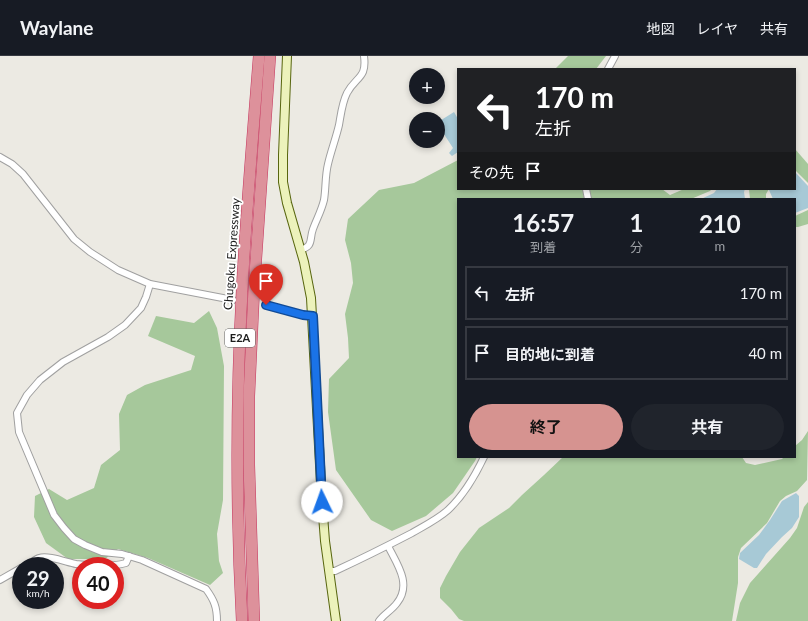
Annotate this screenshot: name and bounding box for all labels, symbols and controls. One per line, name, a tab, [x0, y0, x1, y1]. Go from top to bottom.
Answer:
text: Waylane	[20, 16, 93, 39]
text: 地図	[646, 20, 674, 37]
text: レイヤ	[696, 20, 738, 37]
text: 共有	[760, 20, 788, 37]
map controls	[409, 68, 445, 148]
button: +	[409, 68, 445, 104]
text: 170 m	[535, 80, 614, 114]
icon: left	[469, 84, 521, 136]
button: −	[409, 112, 445, 148]
text: 左折	[535, 117, 571, 139]
icon: arrive	[522, 160, 544, 182]
text: その先	[469, 163, 514, 181]
street label: Chugoku Expressway	[220, 197, 243, 310]
text: 16:57	[512, 208, 574, 237]
text: 1	[630, 208, 644, 237]
text: 210	[699, 209, 741, 238]
text: m	[714, 238, 725, 254]
text: 到着	[530, 239, 556, 255]
text: 分	[630, 239, 643, 255]
pin	[249, 264, 283, 305]
icon: arrive	[255, 270, 277, 292]
icon: left	[471, 282, 493, 304]
text: 170 m	[740, 284, 782, 302]
text: 左折	[505, 285, 535, 303]
road number: E2A	[225, 329, 255, 347]
icon: arrive	[471, 342, 493, 364]
text: 40 m	[748, 344, 782, 362]
text: 目的地に到着	[505, 345, 595, 363]
button: 終了	[469, 404, 623, 450]
button: 共有	[631, 404, 784, 450]
position arrow	[301, 481, 343, 523]
speed limit sign: 40	[72, 557, 124, 609]
text: 29	[26, 566, 50, 590]
text: km/h	[26, 587, 50, 599]

